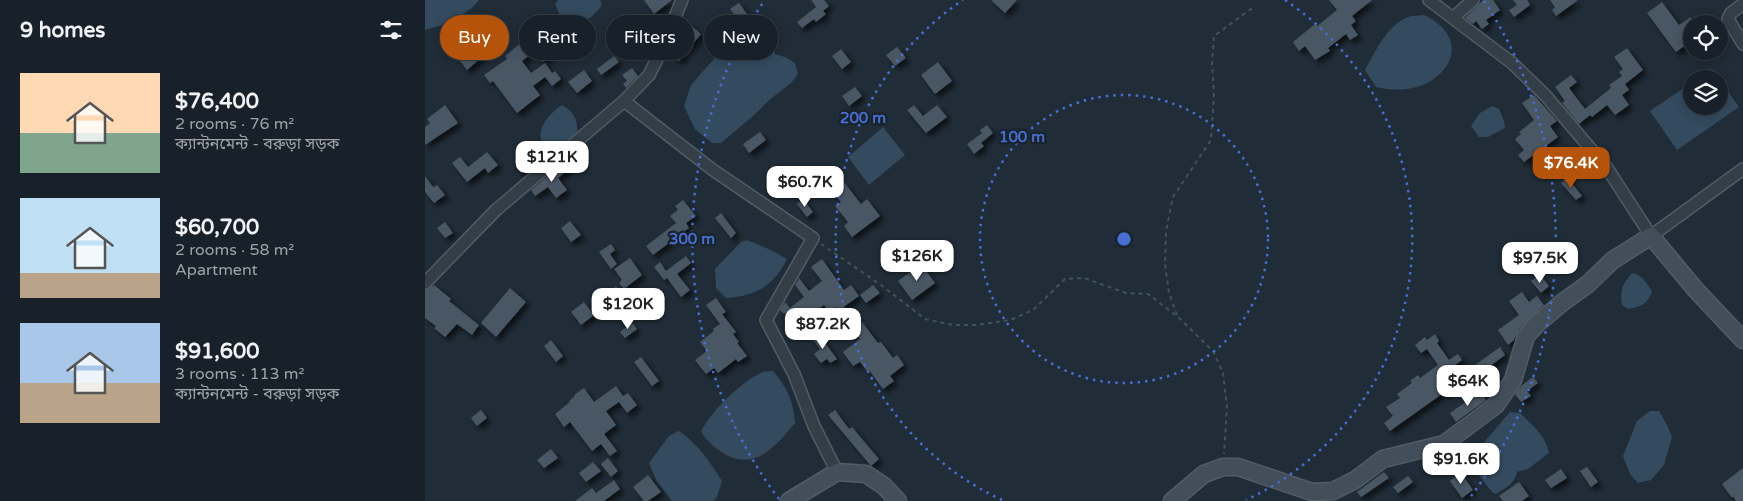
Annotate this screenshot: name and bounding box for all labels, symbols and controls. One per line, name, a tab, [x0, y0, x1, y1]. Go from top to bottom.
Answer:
chip: Buy	[440, 15, 509, 60]
chip: Rent	[519, 15, 596, 60]
chip: Filters	[606, 15, 694, 60]
chip: New	[704, 15, 778, 60]
map controls	[1683, 15, 1728, 115]
button: locate	[1683, 15, 1728, 60]
icon: filters	[377, 16, 405, 44]
text: 9 homes	[20, 18, 105, 43]
button: layers	[1683, 70, 1728, 115]
text: $76,400	[175, 89, 259, 114]
icon: home	[60, 93, 120, 153]
text: 200 m	[840, 109, 886, 127]
text: 2 rooms · 76 m²	[175, 114, 294, 134]
text: 100 m	[999, 128, 1045, 146]
text: ক্যান্টনমেন্ট - বরুড়া সড়ক	[175, 134, 339, 154]
pin: $121K	[517, 140, 587, 183]
pin: $76.4K	[1530, 146, 1612, 189]
text: $121K	[527, 147, 577, 167]
text: $76.4K	[1544, 153, 1598, 173]
pin: $60.7K	[764, 166, 846, 208]
text: $60.7K	[778, 172, 832, 192]
text: $60,700	[175, 215, 259, 240]
icon: home	[60, 218, 120, 278]
text: 300 m	[669, 230, 715, 248]
centre of rings	[1115, 230, 1133, 248]
text: 2 rooms · 58 m²	[175, 240, 294, 260]
pin: $126K	[882, 240, 952, 282]
pin: $97.5K	[1499, 242, 1581, 284]
text: $126K	[892, 246, 942, 266]
text: $97.5K	[1513, 248, 1567, 268]
text: Apartment	[175, 260, 258, 280]
pin: $120K	[593, 288, 663, 330]
text: $120K	[603, 294, 653, 314]
pin: $87.2K	[782, 308, 864, 350]
text: $87.2K	[796, 314, 850, 334]
text: $91,600	[175, 339, 259, 364]
icon: home	[60, 343, 120, 403]
text: 3 rooms · 113 m²	[175, 364, 304, 384]
pin: $64K	[1438, 364, 1498, 407]
text: $64K	[1448, 371, 1488, 391]
text: ক্যান্টনমেন্ট - বরুড়া সড়ক	[175, 384, 339, 404]
pin: $91.6K	[1420, 442, 1502, 485]
text: $91.6K	[1434, 449, 1488, 469]

